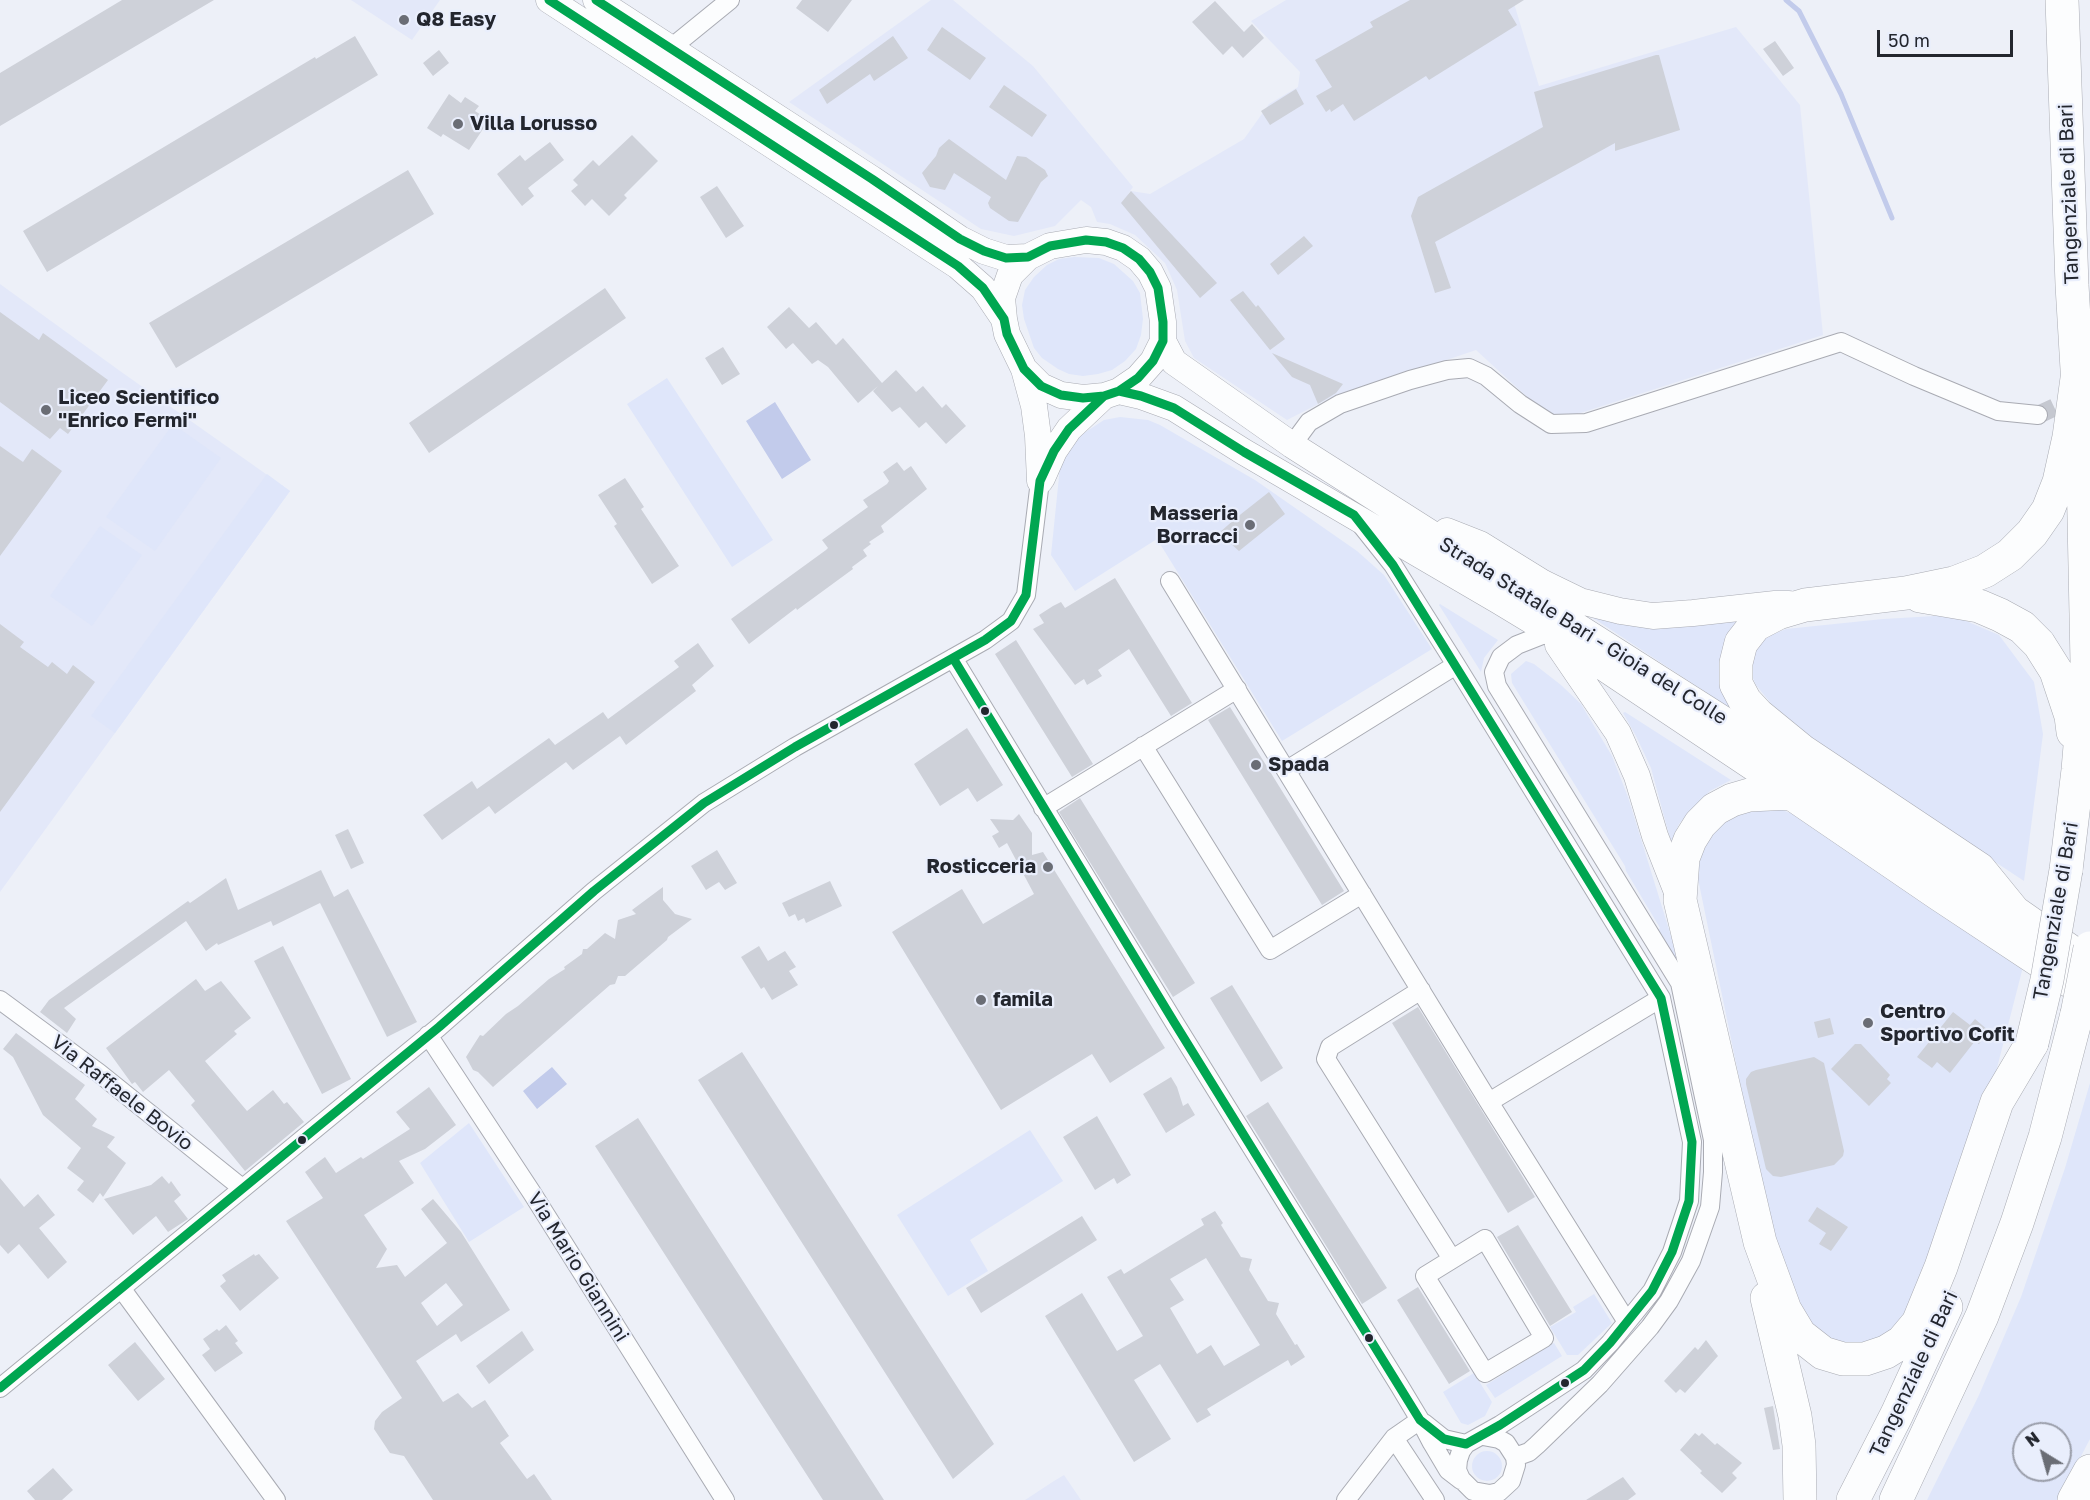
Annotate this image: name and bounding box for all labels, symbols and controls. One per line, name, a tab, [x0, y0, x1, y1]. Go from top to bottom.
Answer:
place label: Q8 Easy	[416, 8, 496, 32]
marker: Q8 Easy	[397, 13, 411, 27]
scale bar	[1880, 18, 2016, 56]
text: 50 m	[1888, 29, 1930, 51]
street label: Tangenziale di Bari	[2054, 103, 2084, 285]
place label: Villa Lorusso	[470, 112, 597, 136]
marker: Villa Lorusso	[451, 117, 465, 131]
place label: Liceo Scientifico "Enrico Fermi"	[58, 386, 219, 433]
marker: Liceo Scientifico "Enrico Fermi"	[39, 403, 53, 417]
place label: Masseria Borracci	[1150, 502, 1238, 549]
marker: Masseria Borracci	[1243, 518, 1257, 532]
street label: Strada Statale Bari - Gioia del Colle	[1435, 532, 1731, 730]
unlabelled marker	[979, 705, 991, 717]
unlabelled marker	[828, 719, 840, 731]
place label: Spada	[1268, 753, 1329, 777]
marker: Spada	[1249, 758, 1263, 772]
street label: Tangenziale di Bari	[2029, 820, 2083, 1002]
place label: Rosticceria	[926, 855, 1036, 879]
marker: Rosticceria	[1041, 860, 1055, 874]
place label: famila	[993, 988, 1053, 1012]
marker: famila	[974, 993, 988, 1007]
place label: Centro Sportivo Cofit	[1880, 1000, 2015, 1047]
marker: Centro Sportivo Cofit	[1861, 1016, 1875, 1030]
street label: Via Raffaele Bovio	[46, 1030, 198, 1156]
unlabelled marker	[296, 1134, 308, 1146]
street label: Via Mario Giannini	[522, 1188, 634, 1346]
street label: Tangenziale di Bari	[1865, 1287, 1963, 1461]
unlabelled marker	[1363, 1332, 1375, 1344]
unlabelled marker	[1559, 1377, 1571, 1389]
north arrow	[2012, 1422, 2072, 1482]
text: N	[2021, 1428, 2043, 1451]

